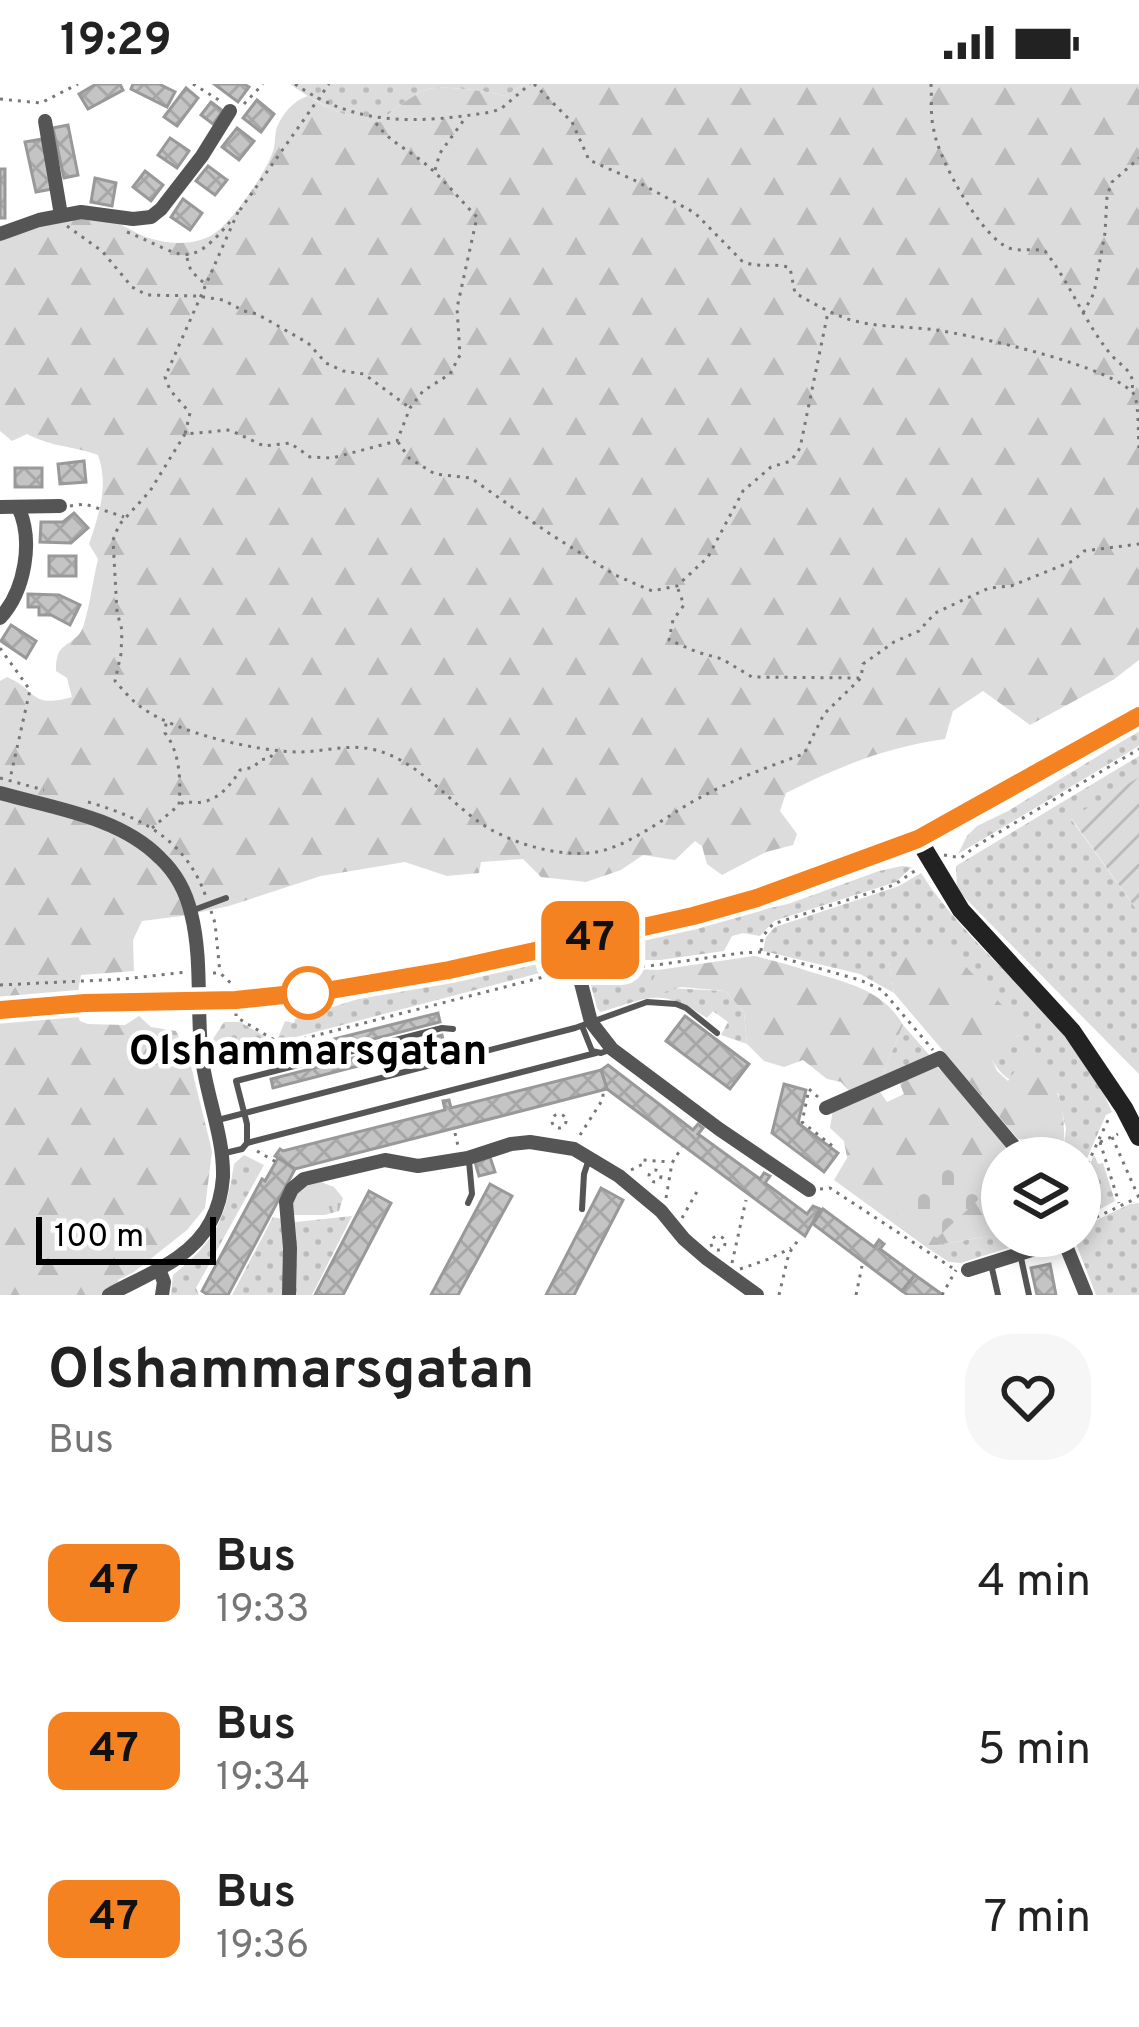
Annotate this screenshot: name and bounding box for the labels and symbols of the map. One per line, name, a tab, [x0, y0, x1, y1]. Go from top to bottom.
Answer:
line badge: 47	[536, 901, 644, 979]
marker: Olshammarsgatan	[283, 968, 333, 1018]
place label: Olshammarsgatan	[129, 1027, 487, 1080]
scale bar	[36, 1211, 216, 1264]

